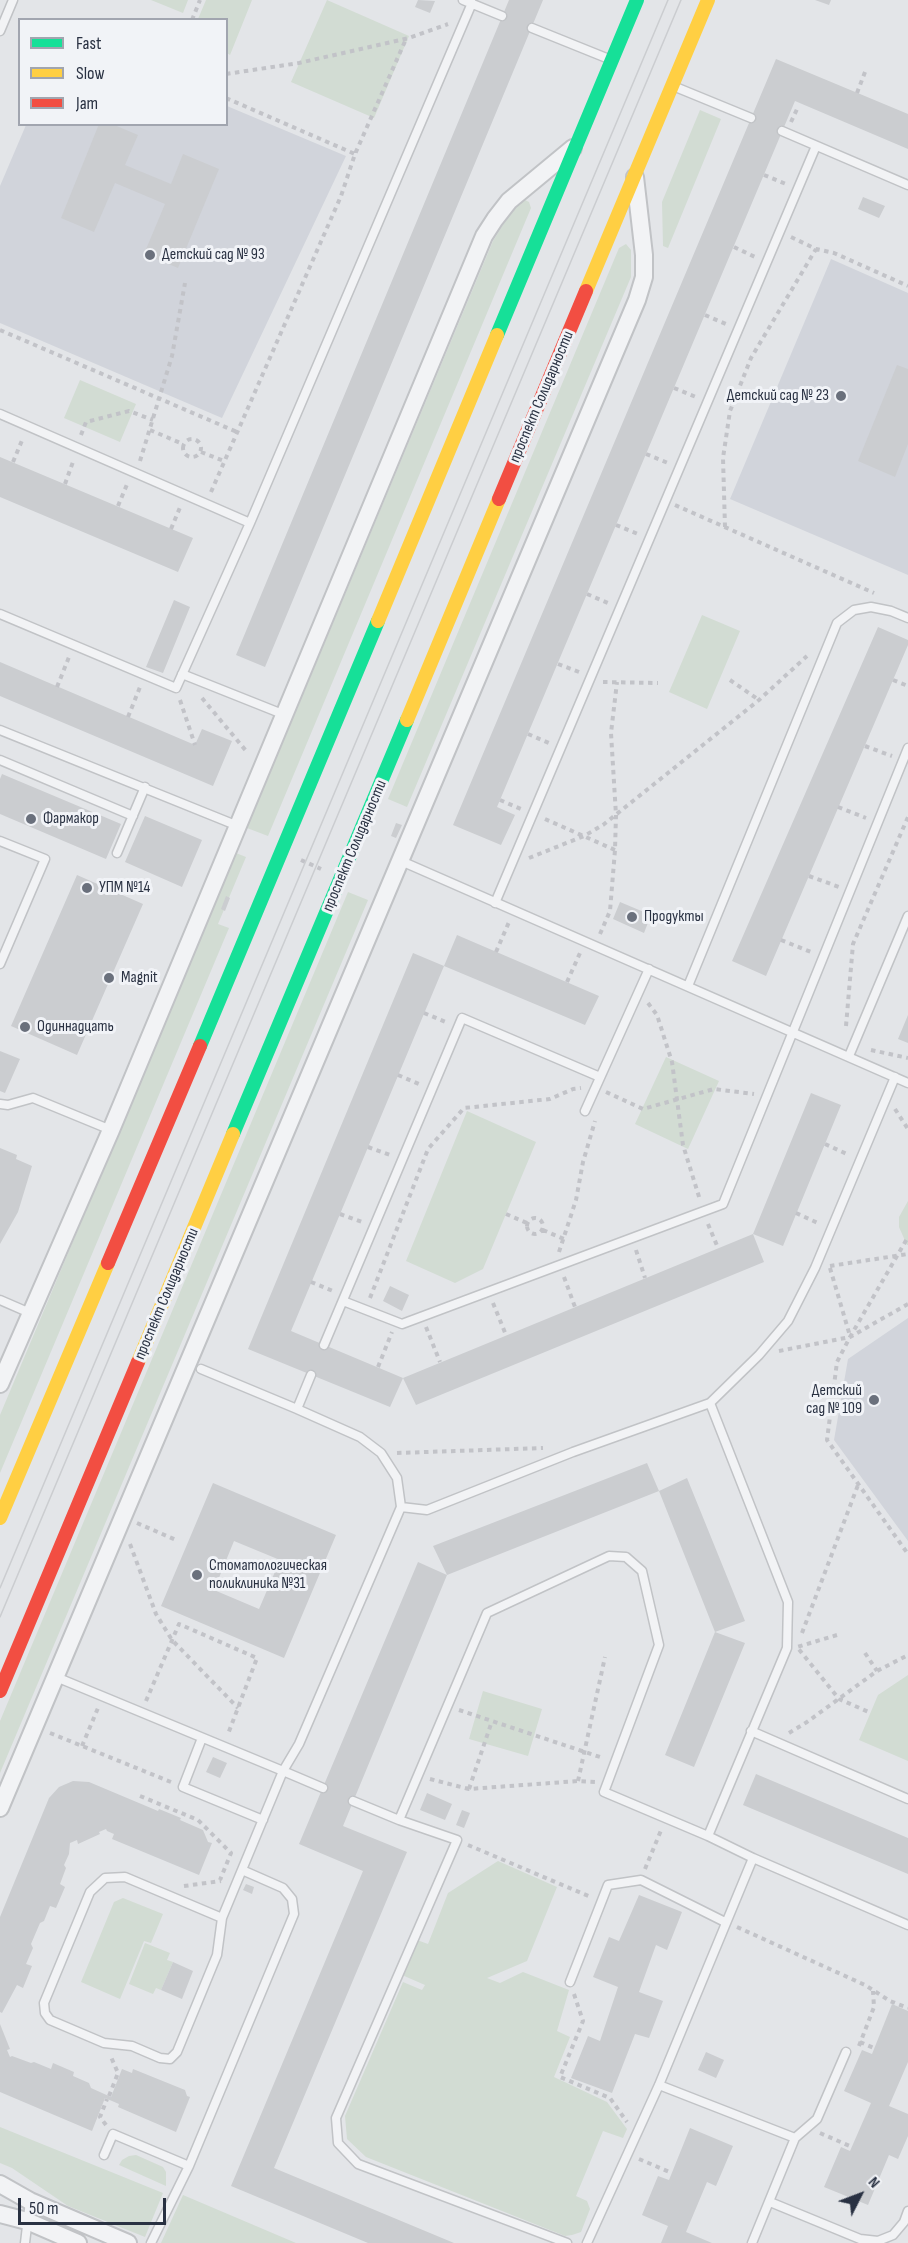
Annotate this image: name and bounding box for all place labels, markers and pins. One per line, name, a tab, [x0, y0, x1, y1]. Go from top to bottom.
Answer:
place label: Детский сад № 93	[162, 245, 265, 265]
marker: Детский сад № 93	[143, 248, 157, 262]
place label: Детский сад № 23	[727, 386, 829, 406]
marker: Детский сад № 23	[834, 389, 848, 403]
place label: Фармакор	[43, 809, 99, 829]
marker: Фармакор	[24, 812, 38, 826]
place label: УПМ №14	[99, 878, 150, 898]
marker: УПМ №14	[80, 881, 94, 895]
place label: Продукты	[644, 907, 704, 927]
marker: Продукты	[625, 910, 639, 924]
place label: Magnit	[121, 968, 158, 988]
marker: Magnit	[102, 971, 116, 985]
place label: Одиннадцать	[37, 1017, 114, 1037]
marker: Одиннадцать	[18, 1020, 32, 1034]
place label: Детский сад № 109	[806, 1381, 862, 1419]
marker: Детский сад № 109	[867, 1393, 881, 1407]
place label: Стоматологическая поликлиника №31	[209, 1556, 327, 1594]
marker: Стоматологическая поликлиника №31	[190, 1568, 204, 1582]

